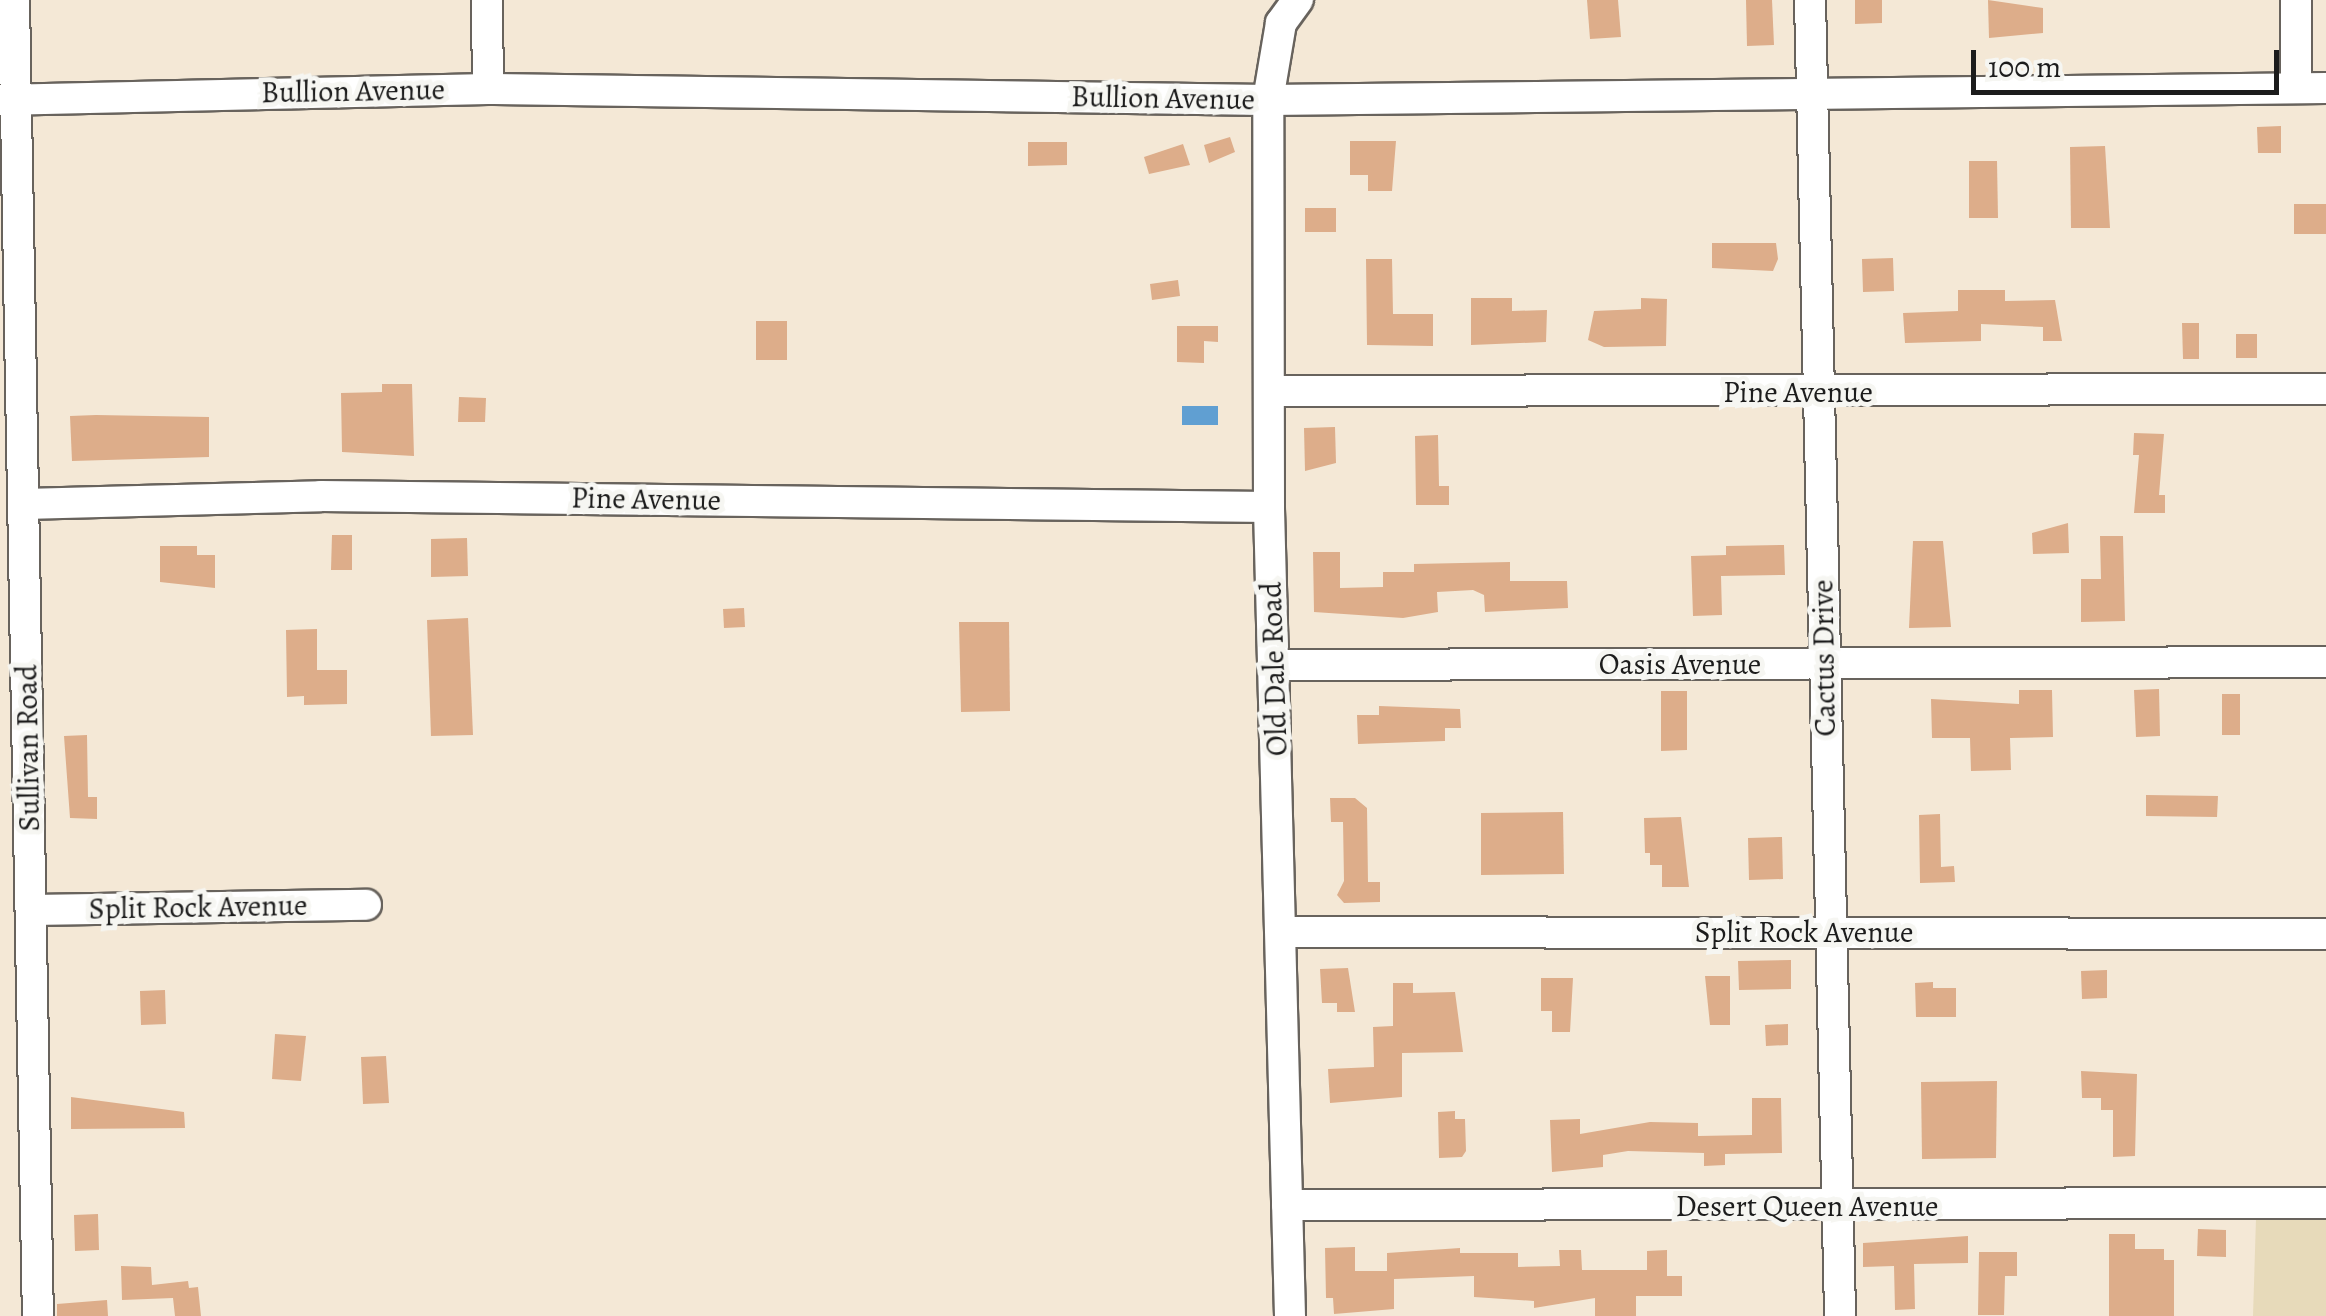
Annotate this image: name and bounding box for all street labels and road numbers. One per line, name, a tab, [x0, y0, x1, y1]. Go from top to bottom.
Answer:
street label: Bullion Avenue	[261, 71, 445, 111]
street label: Bullion Avenue	[1071, 78, 1255, 118]
street label: Pine Avenue	[1723, 374, 1873, 410]
street label: Pine Avenue	[571, 480, 721, 518]
street label: Cactus Drive	[1805, 579, 1843, 737]
street label: Old Dale Road	[1253, 581, 1295, 757]
street label: Oasis Avenue	[1599, 646, 1761, 682]
street label: Sullivan Road	[9, 664, 47, 832]
street label: Split Rock Avenue	[88, 887, 308, 927]
street label: Split Rock Avenue	[1695, 914, 1913, 950]
street label: Desert Queen Avenue	[1675, 1188, 1939, 1224]

